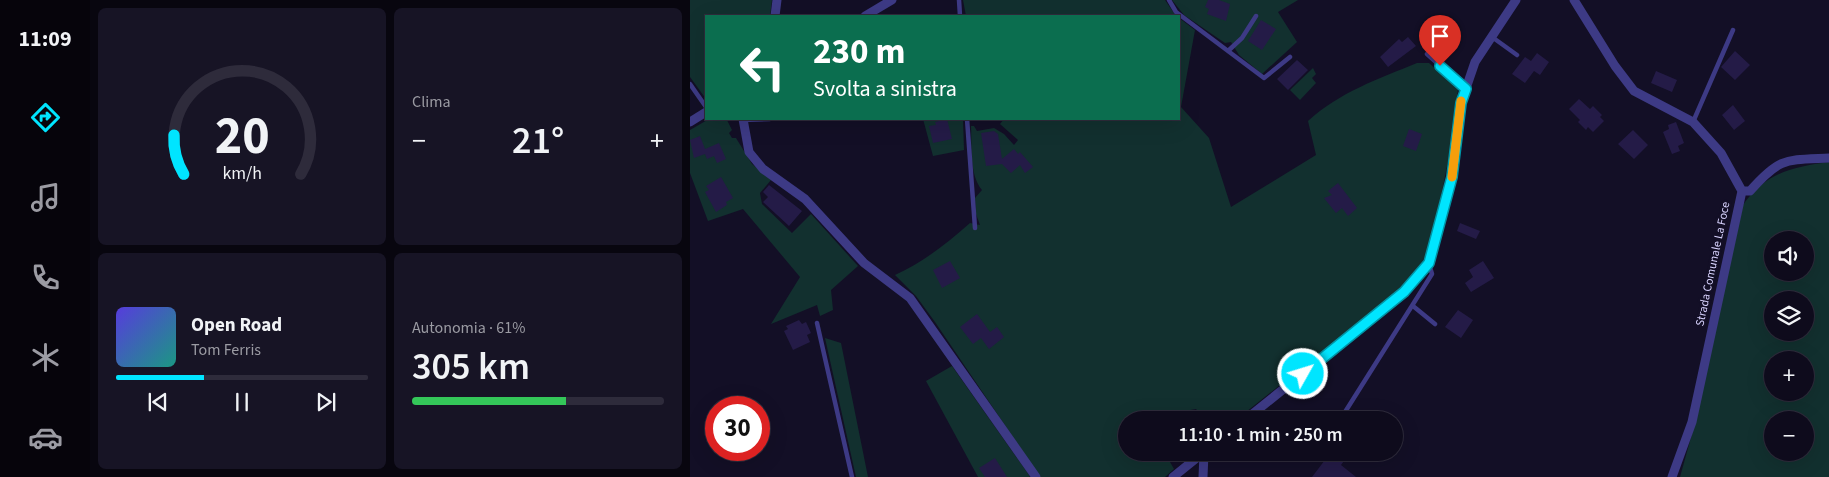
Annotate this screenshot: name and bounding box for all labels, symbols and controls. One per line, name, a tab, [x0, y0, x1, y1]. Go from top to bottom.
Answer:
pin	[1419, 15, 1461, 66]
icon: arrive	[1426, 22, 1454, 50]
text: 11:09	[18, 23, 72, 55]
text: 230 m	[813, 27, 905, 77]
icon: left	[730, 35, 795, 100]
text: Svolta a sinistra	[813, 73, 957, 105]
text: Clima	[412, 91, 450, 113]
icon: directions	[28, 100, 63, 135]
text: 20	[215, 100, 269, 174]
text: 21°	[512, 114, 564, 168]
text: −	[412, 121, 426, 161]
text: +	[650, 121, 664, 161]
text: km/h	[222, 161, 262, 186]
icon: music	[28, 180, 63, 215]
street label: Strada Comunale La Foce	[1692, 200, 1735, 328]
map controls	[1764, 231, 1814, 461]
button: sound	[1764, 231, 1814, 281]
icon: phone	[28, 260, 63, 295]
button: layers	[1764, 291, 1814, 341]
text: Open Road	[191, 312, 282, 339]
text: Autonomia · 61%	[412, 317, 525, 339]
text: Tom Ferris	[191, 339, 261, 361]
icon: climate	[28, 340, 63, 375]
text: 305 km	[412, 340, 530, 394]
position arrow	[1276, 347, 1328, 399]
button: +	[1764, 351, 1814, 401]
icon: previous	[144, 388, 172, 416]
icon: pause	[228, 388, 256, 416]
icon: next	[312, 388, 340, 416]
speed limit sign: 30	[705, 396, 770, 461]
button: −	[1764, 411, 1814, 461]
icon: car	[28, 420, 63, 455]
text: 11:10 · 1 min · 250 m	[1178, 422, 1343, 449]

